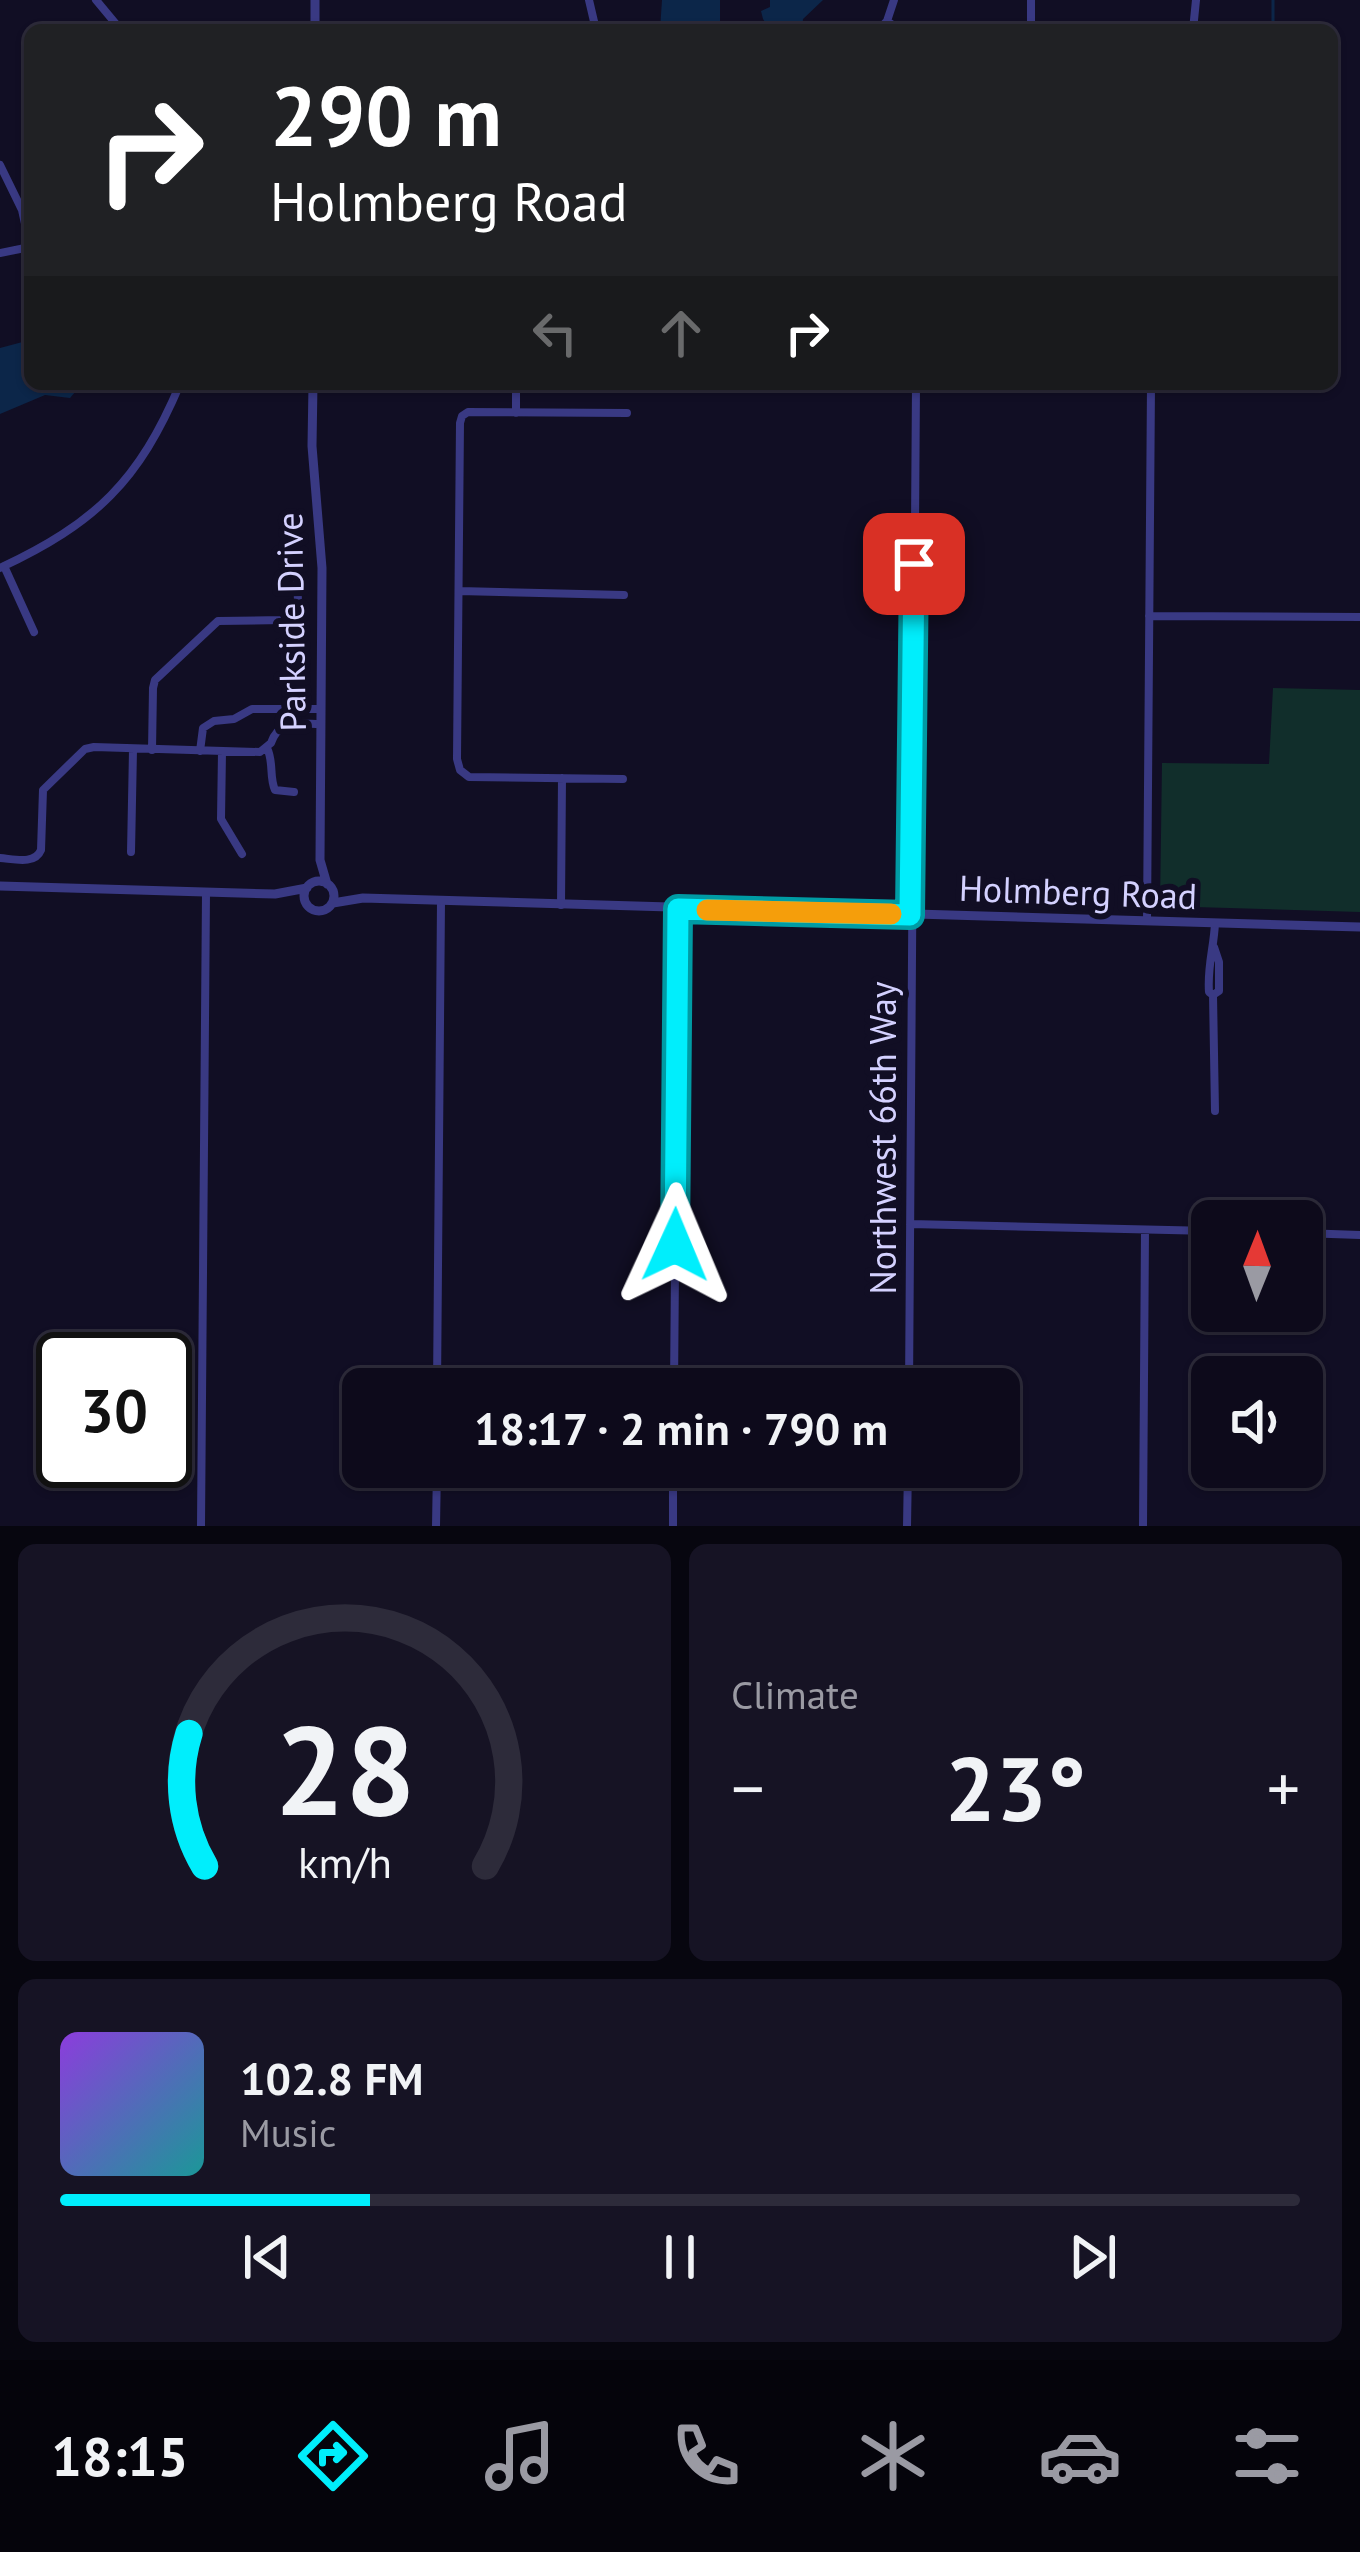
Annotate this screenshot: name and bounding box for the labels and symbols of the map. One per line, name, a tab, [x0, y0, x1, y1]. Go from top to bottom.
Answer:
street label: Parkside Drive	[265, 512, 316, 732]
pin	[863, 513, 965, 615]
street label: Holmberg Road	[958, 864, 1198, 919]
street label: Northwest 66th Way	[859, 981, 906, 1295]
position arrow	[612, 1182, 738, 1308]
north arrow	[1191, 1200, 1323, 1332]
speed limit sign: 30	[36, 1332, 192, 1488]

